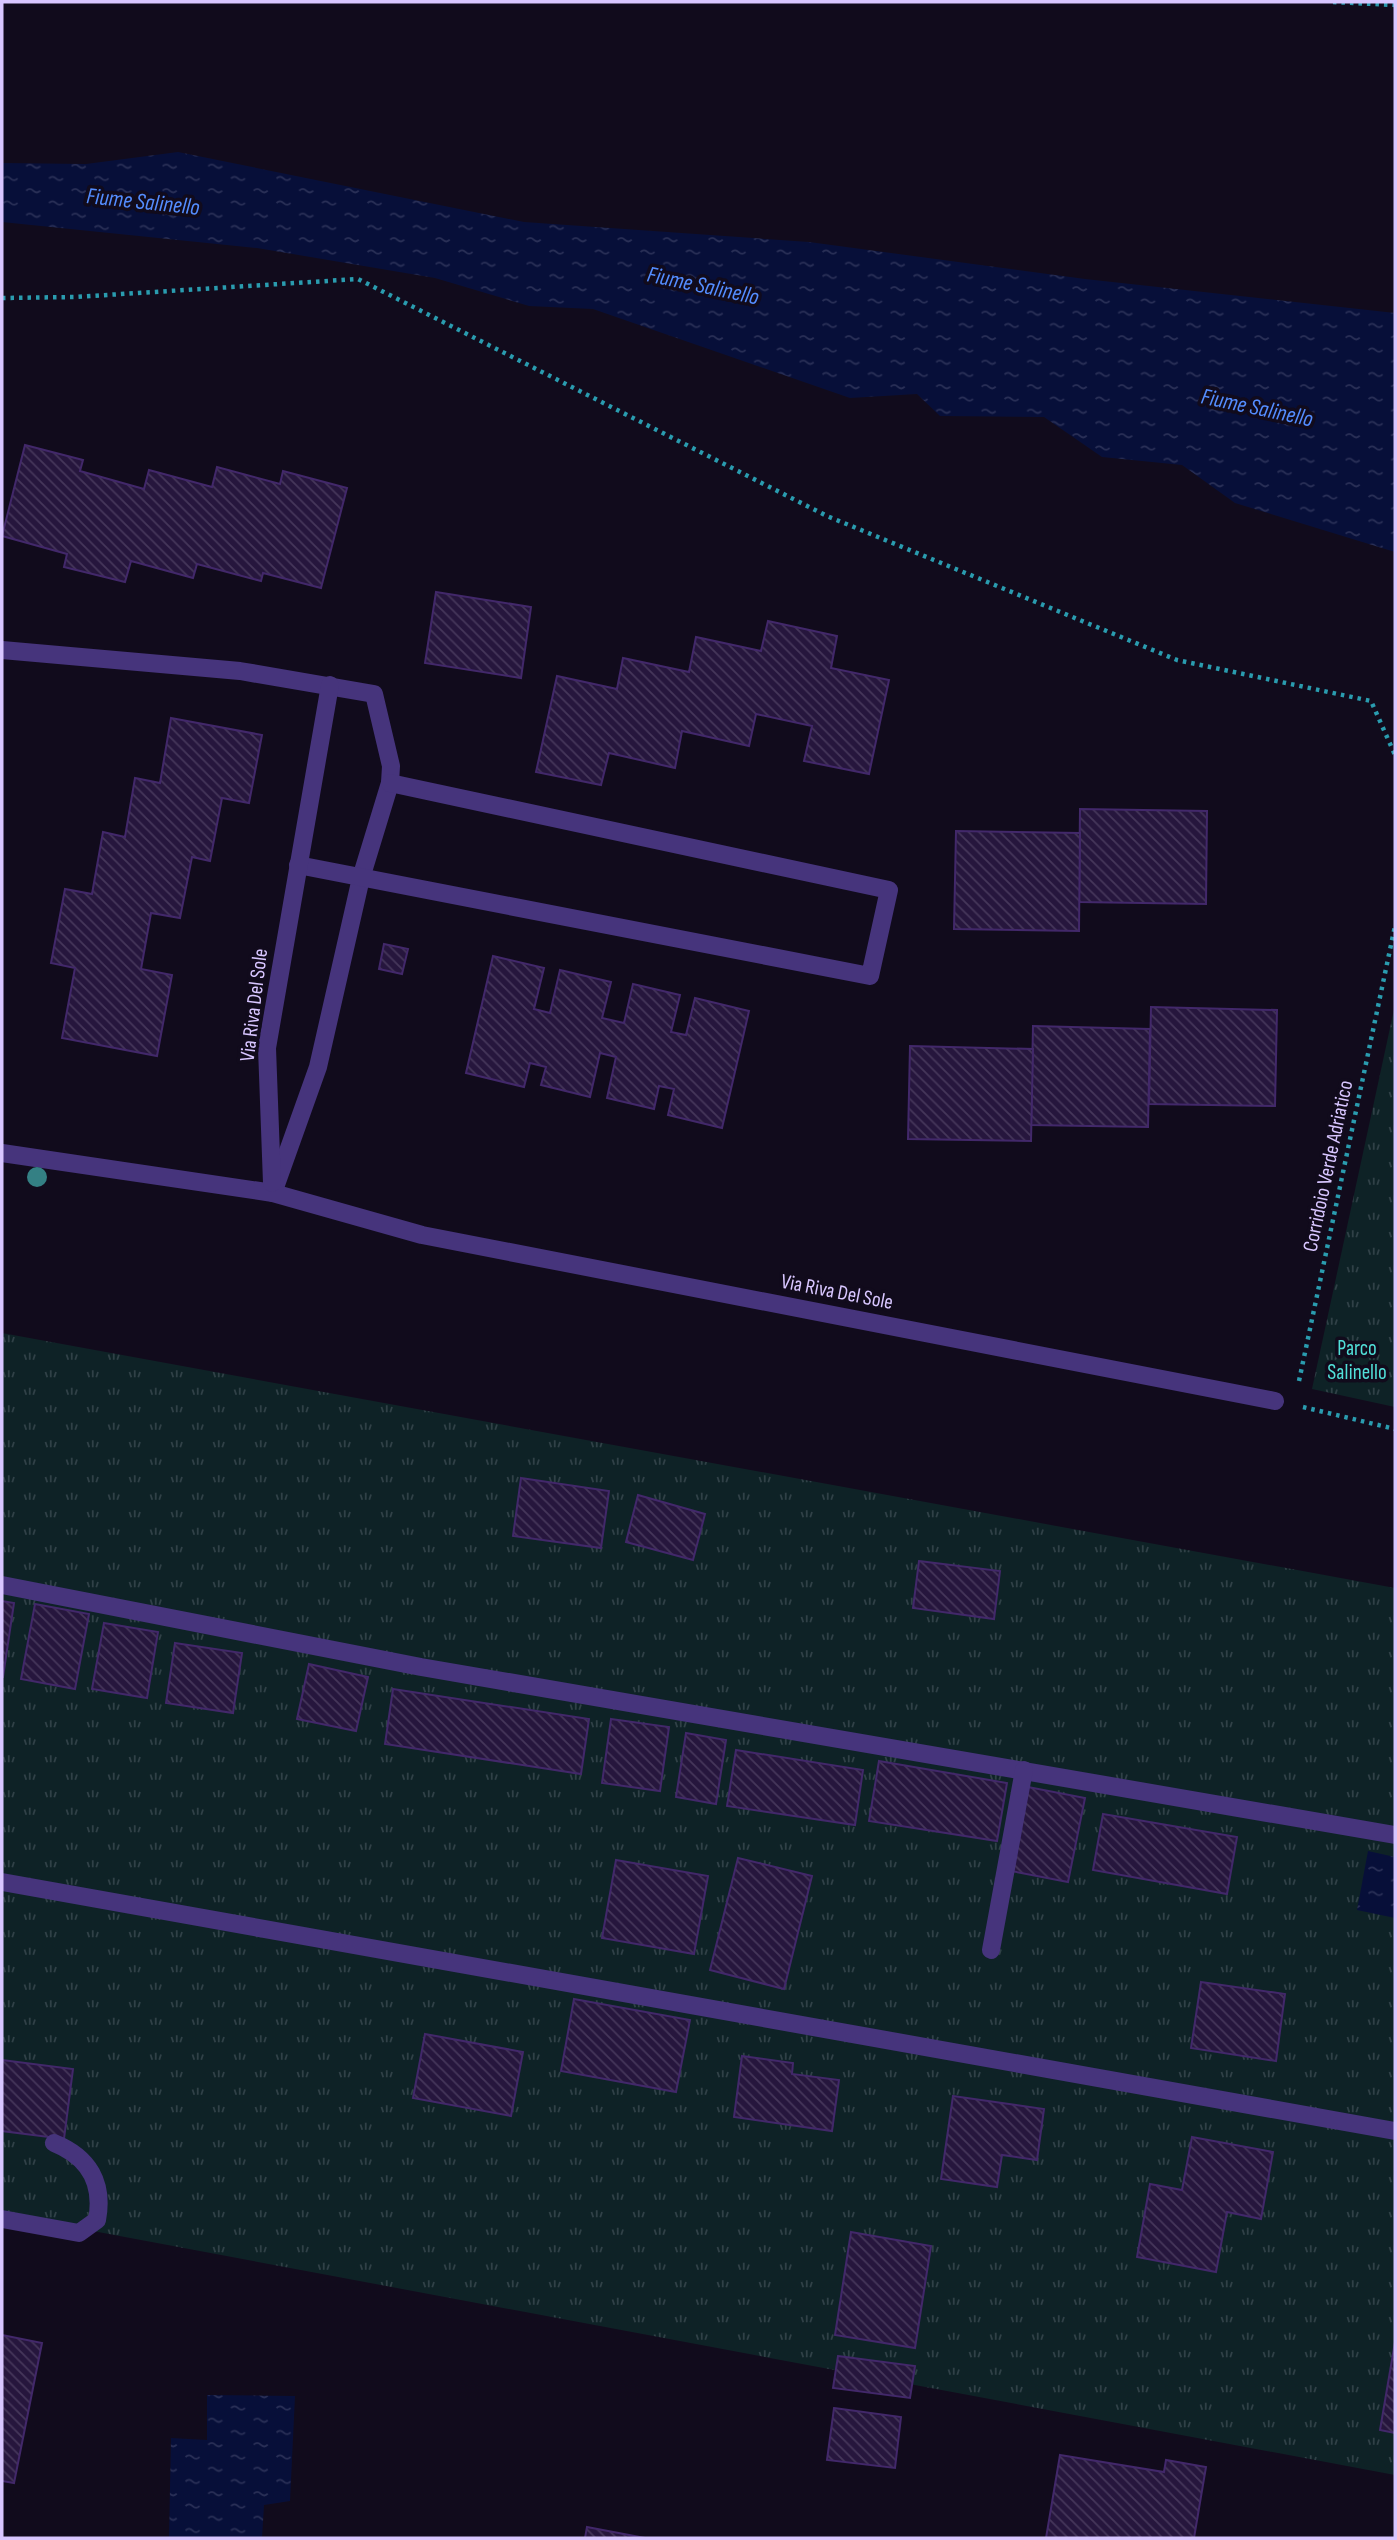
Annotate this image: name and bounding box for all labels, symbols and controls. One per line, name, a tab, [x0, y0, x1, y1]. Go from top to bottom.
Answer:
water label: Fiume Salinello	[85, 182, 202, 222]
water label: Fiume Salinello	[644, 260, 762, 312]
water label: Fiume Salinello	[1198, 382, 1316, 434]
street label: Via Riva Del Sole	[235, 947, 273, 1063]
street label: Corridoio Verde Adriatico	[1298, 1078, 1358, 1254]
street label: Via Riva Del Sole	[779, 1269, 895, 1315]
park label: Parco Salinello	[1327, 1336, 1387, 1385]

